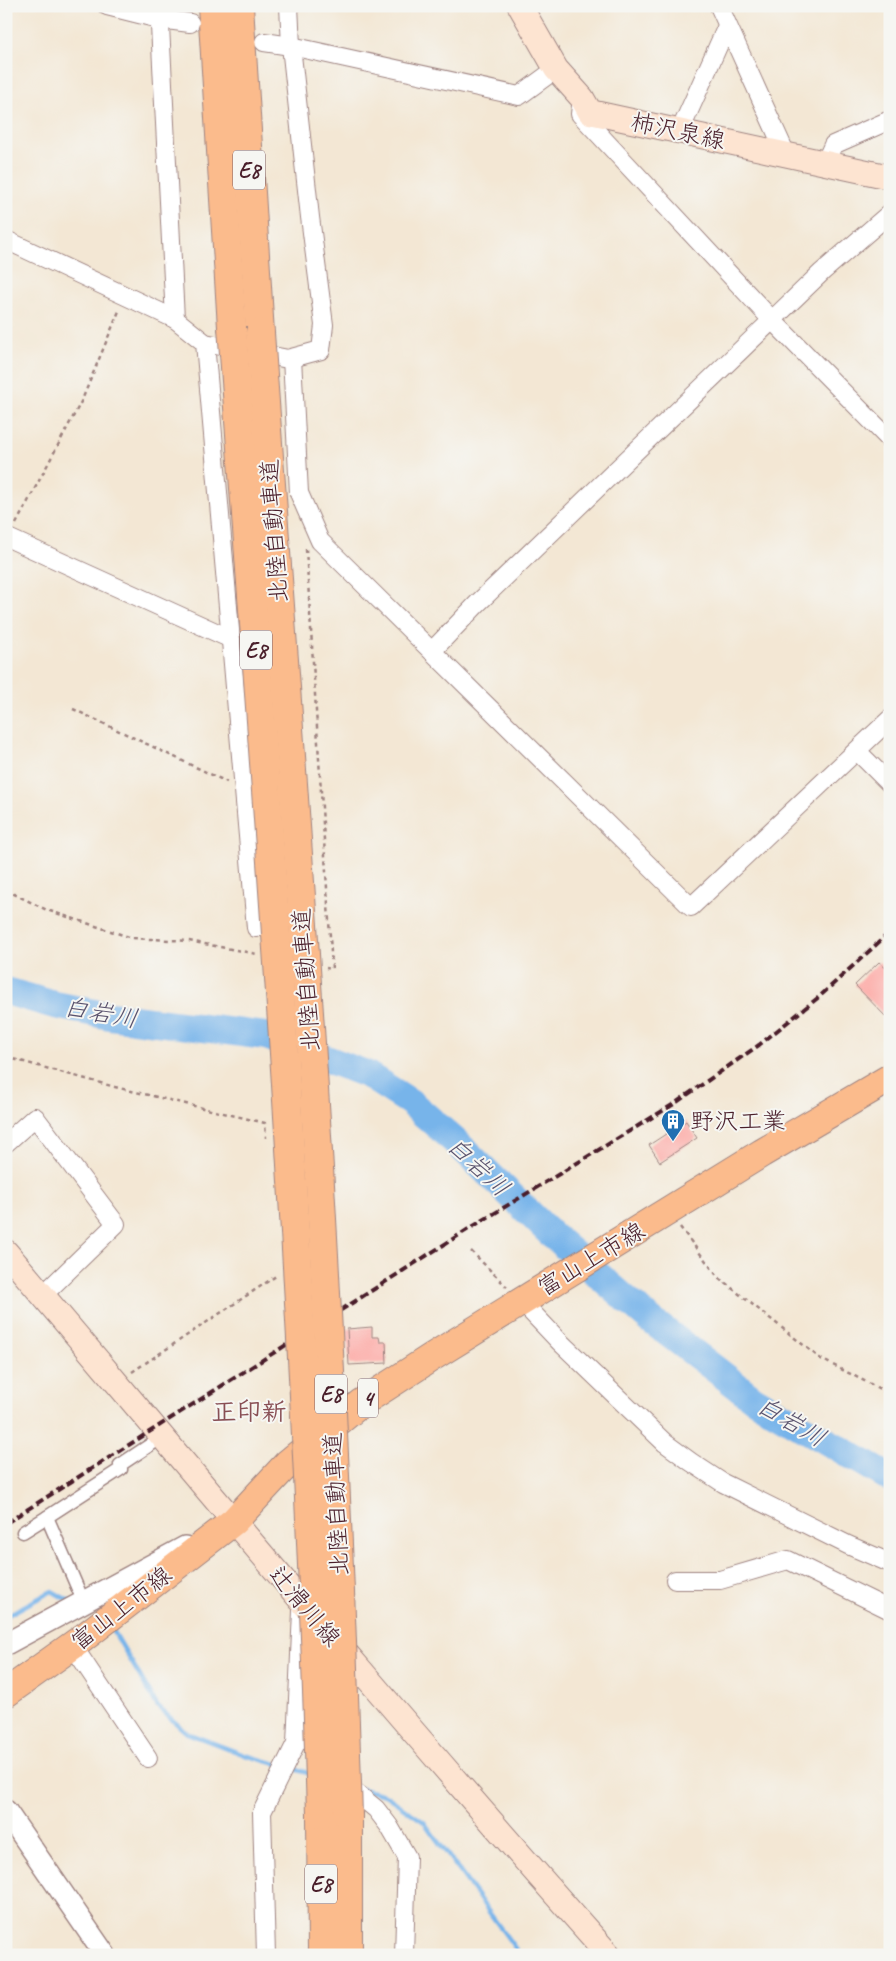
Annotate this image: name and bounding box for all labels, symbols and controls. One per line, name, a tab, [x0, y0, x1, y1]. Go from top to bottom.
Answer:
street label: 柿沢泉線	[628, 106, 728, 156]
road number: E8	[233, 150, 265, 190]
street label: 北陸自動車道	[254, 458, 294, 604]
road number: E8	[240, 630, 272, 670]
street label: 北陸自動車道	[286, 907, 326, 1053]
water label: 白岩川	[61, 991, 141, 1035]
place label: 野沢工業	[690, 1106, 786, 1136]
building icon: 野沢工業	[660, 1108, 686, 1142]
water label: 白岩川	[440, 1129, 517, 1204]
street label: 富山上市線	[532, 1215, 650, 1303]
road number: E8	[315, 1375, 347, 1414]
road number: 4	[358, 1379, 378, 1418]
water label: 白岩川	[751, 1389, 832, 1454]
district label: 正印新	[211, 1396, 287, 1428]
street label: 北陸自動車道	[317, 1431, 355, 1577]
street label: 富山上市線	[64, 1559, 178, 1657]
street label: 辻滑川線	[263, 1560, 347, 1652]
road number: E8	[305, 1865, 337, 1904]

